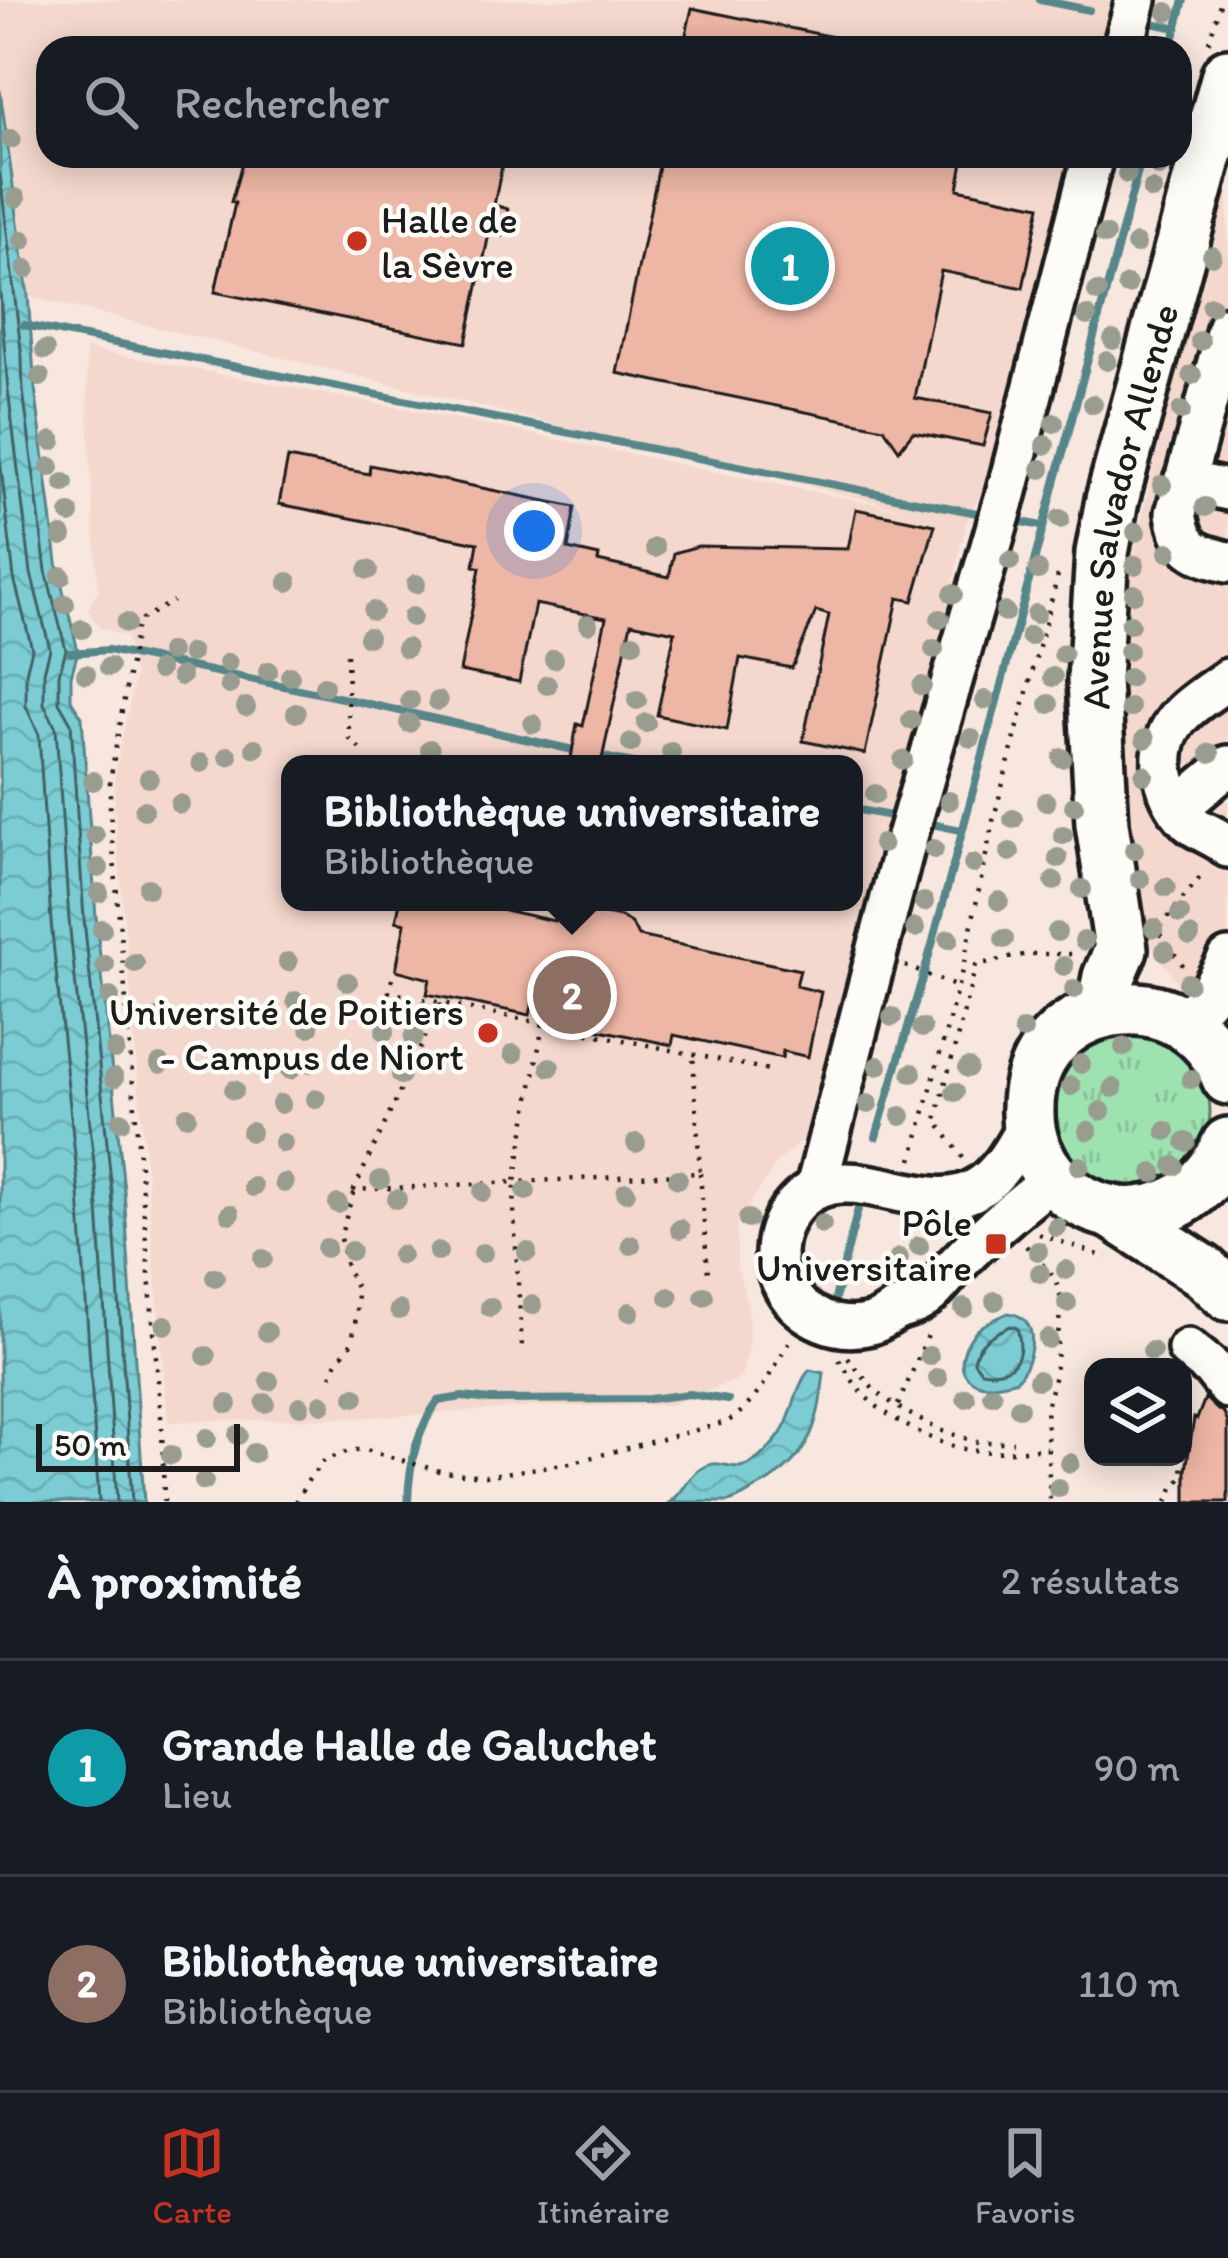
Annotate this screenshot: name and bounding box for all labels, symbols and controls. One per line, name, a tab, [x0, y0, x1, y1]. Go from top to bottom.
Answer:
search box	[36, 36, 1192, 168]
icon: search	[78, 69, 144, 135]
text: Rechercher	[174, 75, 389, 129]
place label: Halle de la Sèvre	[381, 196, 518, 288]
pin: 1	[751, 221, 829, 311]
marker: Halle de la Sèvre	[344, 228, 370, 254]
street label: Avenue Salvador Allende	[1070, 298, 1188, 712]
your location	[504, 501, 564, 561]
popup	[281, 755, 863, 911]
text: Bibliothèque universitaire	[324, 783, 820, 837]
text: Bibliothèque	[324, 837, 534, 884]
pin: 2	[533, 950, 611, 1040]
place label: Université de Poitiers - Campus de Niort	[109, 988, 464, 1080]
marker: Université de Poitiers - Campus de Niort	[475, 1020, 501, 1046]
place label: Pôle Universitaire	[756, 1199, 972, 1291]
marker: Pôle Universitaire	[983, 1231, 1009, 1257]
map controls	[1084, 1358, 1192, 1466]
button: layers	[1084, 1358, 1192, 1466]
scale bar	[36, 1418, 240, 1471]
text: 50 m	[54, 1425, 127, 1464]
text: À proximité	[48, 1550, 302, 1611]
text: 2 résultats	[1001, 1557, 1180, 1604]
text: Grande Halle de Galuchet	[162, 1717, 657, 1771]
text: 1	[78, 1744, 96, 1791]
text: 90 m	[1094, 1744, 1180, 1791]
text: Lieu	[162, 1771, 232, 1818]
text: Bibliothèque universitaire	[162, 1933, 659, 1987]
text: 2	[77, 1960, 97, 2007]
text: 110 m	[1078, 1960, 1180, 2007]
text: Bibliothèque	[162, 1987, 373, 2034]
tab: Carte	[152, 2120, 232, 2231]
tab: Itinéraire	[537, 2120, 670, 2231]
tab: Favoris	[975, 2120, 1076, 2231]

